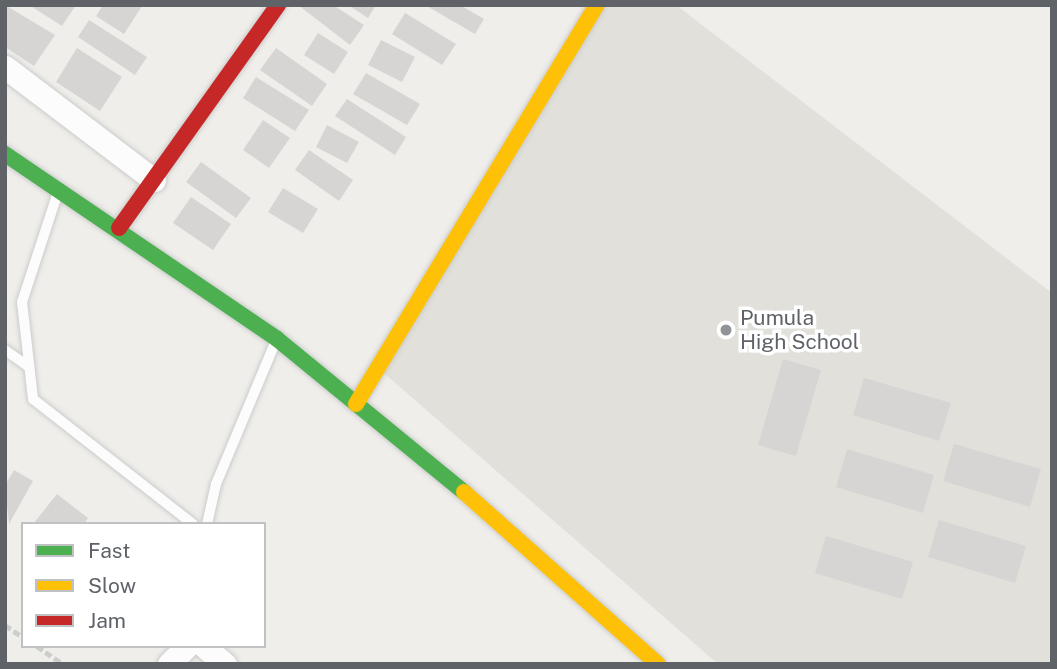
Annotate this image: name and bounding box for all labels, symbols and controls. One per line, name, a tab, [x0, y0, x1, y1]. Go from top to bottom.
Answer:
place label: Pumula High School	[740, 305, 859, 355]
marker: Pumula High School	[718, 322, 734, 338]
legend	[21, 522, 266, 648]
text: Fast	[88, 538, 130, 563]
text: Slow	[88, 573, 136, 598]
text: Jam	[88, 608, 126, 633]

